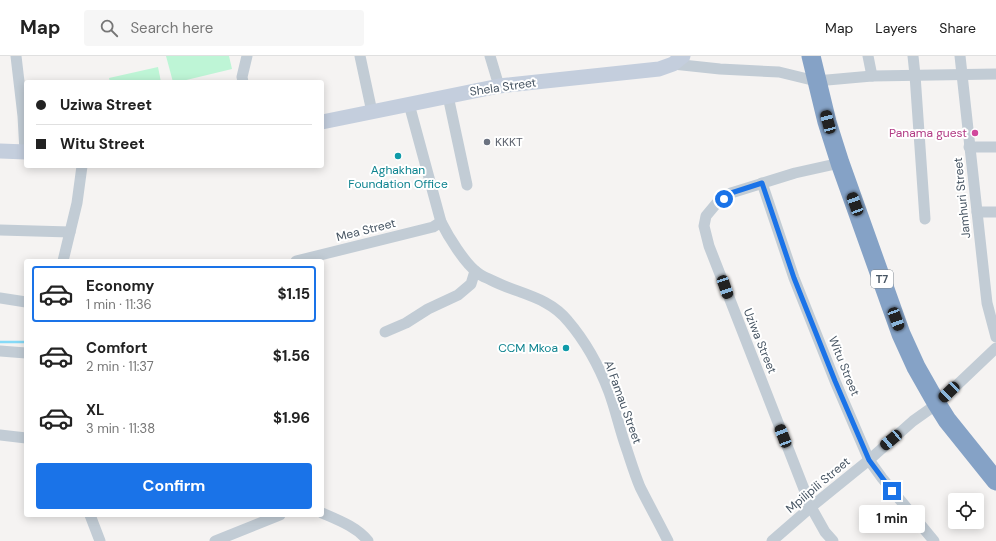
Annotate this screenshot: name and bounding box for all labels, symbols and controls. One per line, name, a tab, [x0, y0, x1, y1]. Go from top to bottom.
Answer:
search box	[84, 10, 364, 46]
text: Map	[20, 15, 60, 40]
icon: search	[98, 17, 120, 39]
text: Search here	[130, 18, 213, 38]
text: Map	[825, 19, 853, 37]
text: Layers	[875, 19, 917, 37]
text: Share	[939, 19, 976, 37]
street label: Shela Street	[469, 74, 538, 100]
text: Uziwa Street	[60, 95, 152, 115]
car	[819, 109, 837, 135]
place label: Panama guest	[889, 125, 967, 141]
marker: Panama guest	[970, 128, 980, 138]
text: Witu Street	[60, 134, 145, 154]
place label: KKKT	[495, 134, 523, 150]
marker: KKKT	[482, 137, 492, 147]
marker: Aghakhan Foundation Office	[393, 151, 403, 161]
street label: Jamhuri Street	[950, 156, 974, 239]
place label: Aghakhan Foundation Office	[348, 162, 448, 192]
route start	[715, 190, 733, 208]
car	[845, 191, 865, 217]
street label: Mea Street	[335, 215, 398, 245]
road number: T7	[871, 270, 893, 288]
car	[715, 274, 735, 300]
icon: car	[38, 276, 74, 312]
text: Economy	[86, 276, 154, 296]
text: $1.15	[277, 284, 310, 304]
text: 1 min · 11:36	[86, 296, 152, 313]
street label: Uziwa Street	[740, 306, 780, 376]
car	[886, 306, 906, 332]
street label: Witu Street	[825, 334, 863, 399]
icon: car	[38, 338, 74, 374]
text: Comfort	[86, 338, 147, 358]
place label: CCM Mkoa	[498, 340, 558, 356]
marker: CCM Mkoa	[561, 343, 571, 353]
text: $1.56	[273, 346, 310, 366]
text: 2 min · 11:37	[86, 358, 154, 375]
street label: Al Famau Street	[600, 358, 646, 446]
car	[936, 379, 962, 405]
icon: car	[38, 400, 74, 436]
text: XL	[86, 400, 104, 420]
text: $1.96	[273, 408, 310, 428]
text: 3 min · 11:38	[86, 420, 155, 437]
car	[773, 423, 793, 449]
car	[878, 428, 904, 452]
street label: Mpilipili Street	[783, 453, 854, 517]
button: Confirm	[36, 463, 312, 509]
route end	[883, 482, 901, 500]
map controls	[948, 493, 984, 529]
button: locate	[948, 493, 984, 529]
callout: 1 min	[859, 505, 925, 533]
text: 1 min	[876, 510, 908, 527]

